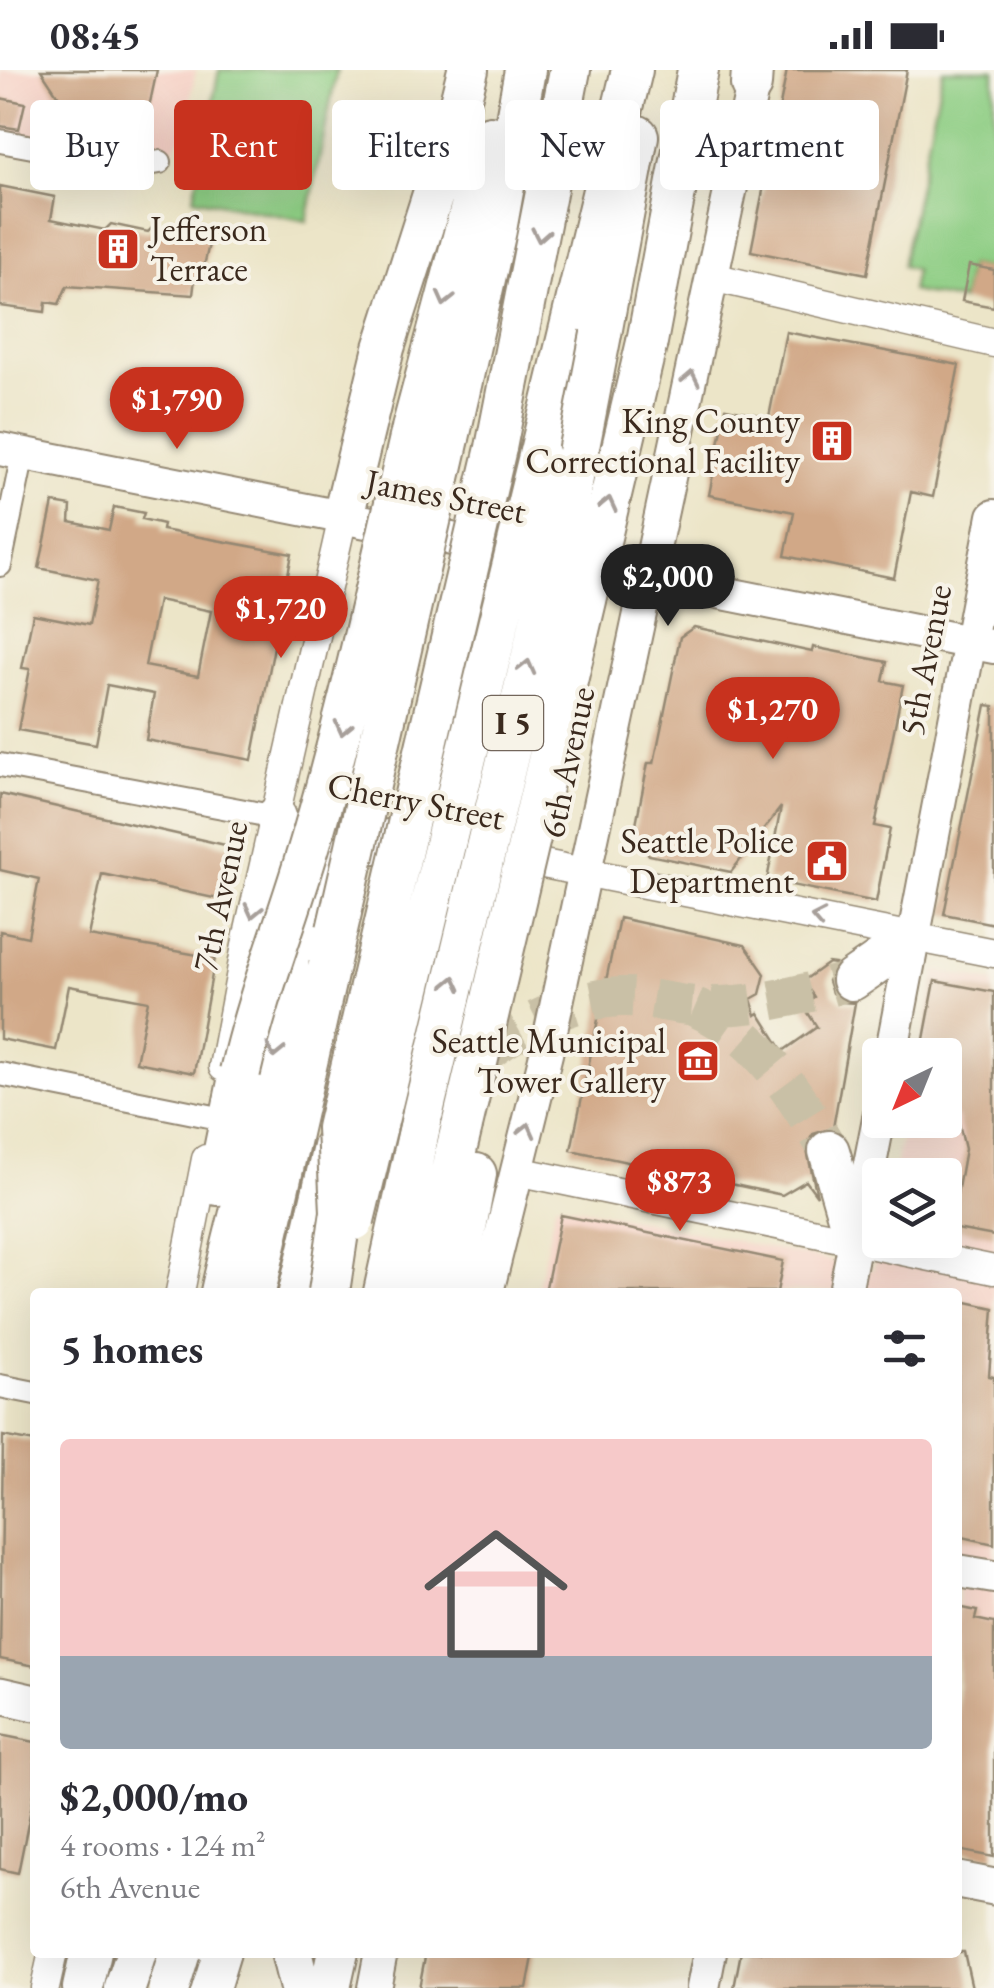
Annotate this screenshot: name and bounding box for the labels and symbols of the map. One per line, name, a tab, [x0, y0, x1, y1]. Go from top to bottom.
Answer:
place label: Jefferson Terrace	[147, 206, 267, 291]
building icon: Jefferson Terrace	[95, 226, 141, 272]
one-way arrow	[530, 227, 551, 243]
one-way arrow	[436, 290, 457, 307]
pin: $1,790	[96, 367, 258, 452]
one-way arrow	[679, 370, 700, 387]
place label: King County Correctional Facility	[525, 398, 801, 483]
building icon: King County Correctional Facility	[809, 418, 855, 464]
street label: James Street	[359, 457, 530, 533]
one-way arrow	[596, 496, 617, 513]
pin: $2,000	[587, 544, 749, 629]
pin: $1,720	[200, 576, 362, 661]
street label: 5th Avenue	[888, 580, 961, 739]
one-way arrow	[515, 659, 536, 676]
pin: $1,270	[692, 677, 854, 762]
street label: 6th Avenue	[529, 682, 604, 842]
road number: I 5	[483, 696, 543, 750]
one-way arrow	[334, 719, 355, 736]
street label: Cherry Street	[324, 761, 508, 840]
street label: 7th Avenue	[182, 816, 257, 976]
place label: Seattle Police Department	[621, 818, 794, 903]
public building icon: Seattle Police Department	[804, 838, 850, 884]
one-way arrow	[244, 903, 265, 920]
one-way arrow	[810, 908, 827, 929]
one-way arrow	[441, 975, 462, 992]
place label: Seattle Municipal Tower Gallery	[431, 1018, 667, 1103]
museum icon: Seattle Municipal Tower Gallery	[675, 1038, 721, 1084]
north arrow	[862, 1038, 962, 1138]
one-way arrow	[266, 1042, 287, 1059]
one-way arrow	[515, 1122, 536, 1139]
pin: $873	[621, 1149, 739, 1234]

